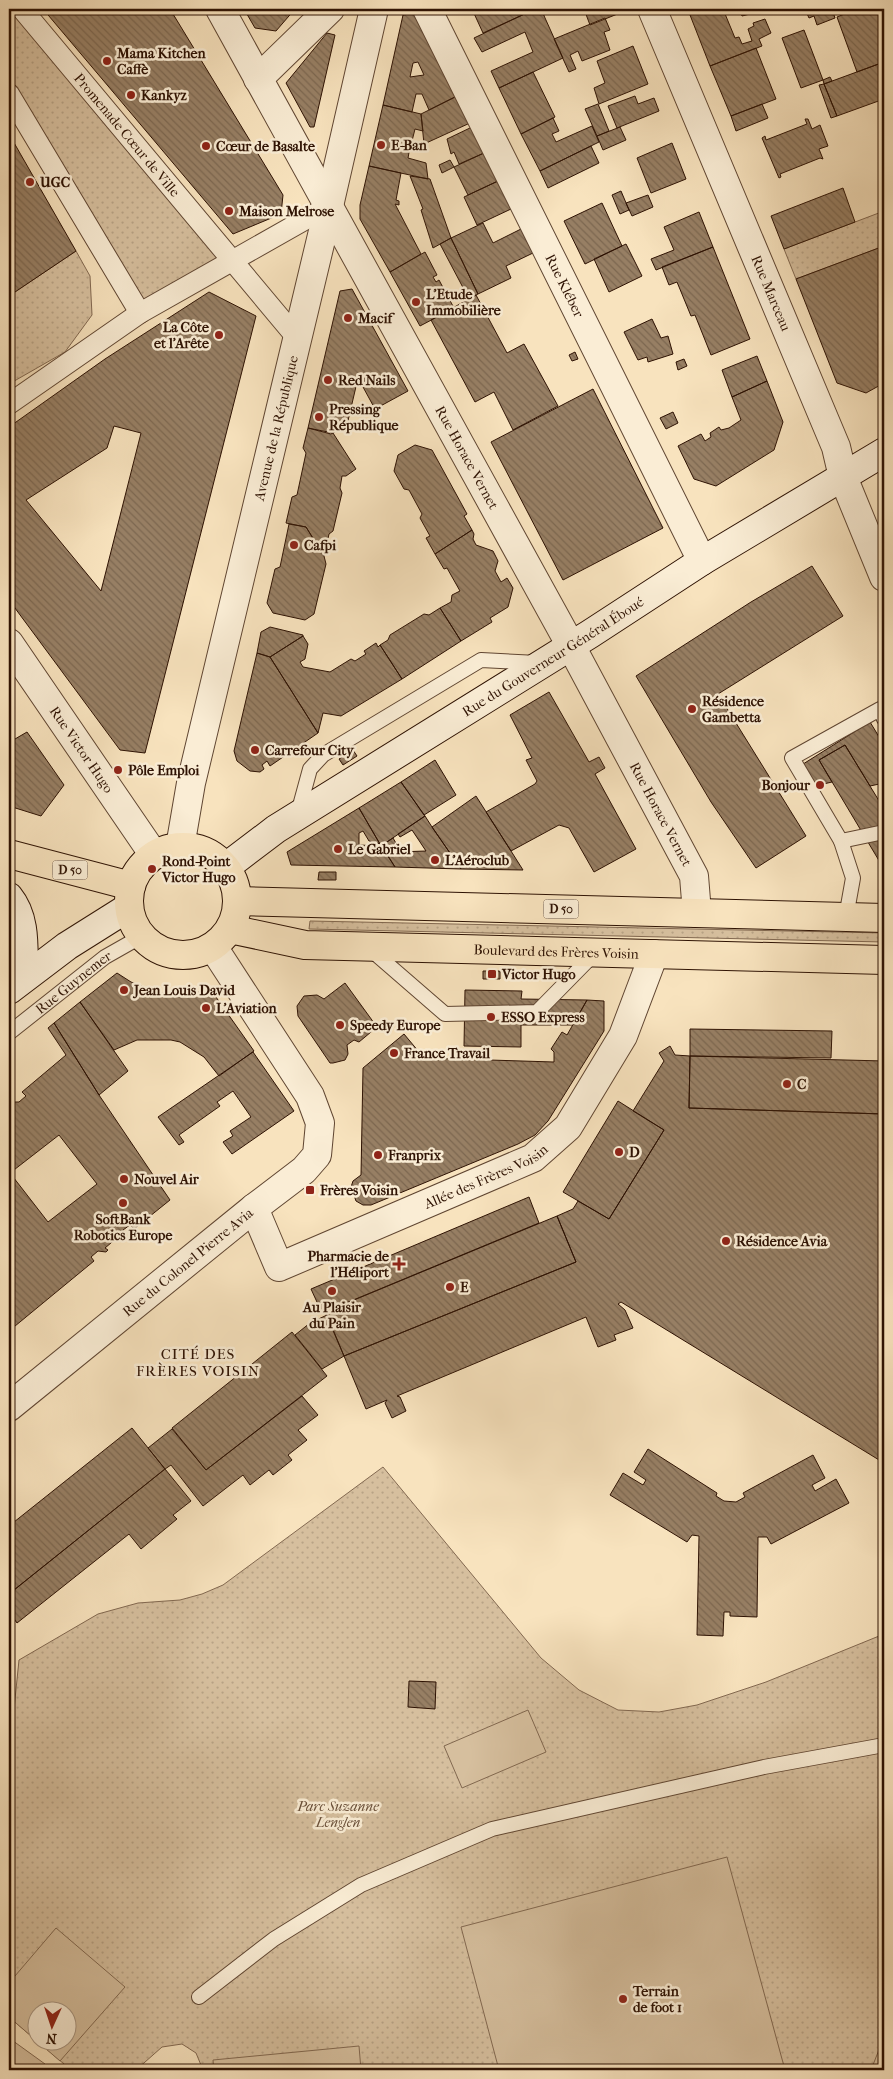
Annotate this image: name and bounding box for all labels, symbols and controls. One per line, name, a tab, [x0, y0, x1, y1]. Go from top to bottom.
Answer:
place label: Mama Kitchen Caffè	[116, 45, 206, 78]
marker: Mama Kitchen Caffè	[101, 55, 113, 67]
street label: Promenade Cœur de Ville	[71, 70, 184, 200]
place label: Kankyz	[141, 87, 188, 104]
marker: Kankyz	[125, 89, 137, 101]
place label: E-Ban	[391, 137, 428, 154]
place label: Cœur de Basalte	[216, 138, 315, 155]
marker: E-Ban	[375, 139, 387, 151]
marker: Cœur de Basalte	[200, 140, 212, 152]
place label: UGC	[39, 174, 70, 191]
marker: UGC	[24, 176, 36, 188]
place label: Maison Melrose	[238, 203, 334, 220]
marker: Maison Melrose	[223, 205, 235, 217]
street label: Rue Kléber	[542, 251, 588, 320]
street label: Rue Marceau	[748, 253, 795, 333]
place label: L'Etude Immobilière	[426, 286, 501, 319]
marker: L'Etude Immobilière	[410, 296, 422, 308]
place label: Macif	[357, 310, 396, 327]
marker: Macif	[342, 312, 354, 324]
place label: La Côte et l'Arête	[154, 319, 209, 352]
marker: La Côte et l'Arête	[213, 329, 225, 341]
street label: Avenue de la République	[250, 354, 301, 503]
place label: Red Nails	[338, 372, 396, 389]
marker: Red Nails	[322, 374, 334, 386]
place label: Pressing République	[329, 401, 399, 434]
street label: Rue Horace Vernet	[432, 403, 502, 512]
marker: Pressing République	[313, 411, 325, 423]
place label: Cafpi	[304, 537, 337, 554]
marker: Cafpi	[288, 539, 300, 551]
street label: Rue du Gouverneur Général Éboué	[459, 593, 647, 720]
place label: Résidence Gambetta	[702, 693, 764, 726]
street label: Rue Victor Hugo	[46, 703, 117, 796]
marker: Résidence Gambetta	[686, 703, 698, 715]
place label: Carrefour City	[265, 742, 355, 759]
marker: Carrefour City	[249, 744, 261, 756]
street label: Rue Horace Vernet	[626, 759, 696, 869]
place label: Pôle Emploi	[128, 762, 200, 779]
marker: Pôle Emploi	[112, 764, 124, 776]
place label: Bonjour	[761, 777, 811, 794]
marker: Bonjour	[814, 779, 826, 791]
place label: Le Gabriel	[348, 841, 411, 858]
marker: Le Gabriel	[332, 843, 344, 855]
place label: L'Aéroclub	[445, 852, 510, 869]
place label: Rond-Point Victor Hugo	[161, 853, 236, 886]
marker: L'Aéroclub	[429, 854, 441, 866]
road number: D 50	[52, 860, 88, 880]
marker: Rond-Point Victor Hugo	[146, 863, 158, 875]
road number: D 50	[544, 900, 578, 919]
street label: Boulevard des Frères Voisin	[473, 941, 639, 962]
street label: Rue Guynemer	[32, 947, 114, 1017]
place label: Victor Hugo	[501, 966, 576, 983]
marker: Victor Hugo	[486, 968, 498, 980]
place label: Jean Louis David	[132, 982, 236, 999]
marker: Jean Louis David	[118, 984, 130, 996]
place label: L'Aviation	[216, 1000, 277, 1017]
marker: L'Aviation	[200, 1002, 212, 1014]
place label: ESSO Express	[501, 1009, 585, 1026]
marker: ESSO Express	[485, 1011, 497, 1023]
place label: Speedy Europe	[350, 1017, 441, 1034]
marker: Speedy Europe	[334, 1019, 346, 1031]
place label: France Travail	[403, 1045, 490, 1062]
marker: France Travail	[388, 1047, 400, 1059]
place label: C	[797, 1076, 806, 1093]
marker: C	[781, 1078, 793, 1090]
street label: Allée des Frères Voisin	[420, 1140, 551, 1213]
place label: D	[629, 1144, 640, 1161]
marker: D	[613, 1146, 625, 1158]
place label: Franprix	[387, 1147, 442, 1164]
marker: Franprix	[372, 1149, 384, 1161]
place label: Nouvel Air	[134, 1171, 200, 1188]
marker: Nouvel Air	[118, 1173, 130, 1185]
place label: Frères Voisin	[319, 1182, 399, 1199]
marker: Frères Voisin	[304, 1184, 316, 1196]
marker: SoftBank Robotics Europe	[117, 1197, 129, 1209]
street label: Rue du Colonel Pierre Avia	[119, 1204, 257, 1320]
place label: SoftBank Robotics Europe	[74, 1211, 172, 1244]
place label: Résidence Avia	[736, 1233, 828, 1250]
marker: Résidence Avia	[720, 1235, 732, 1247]
place label: Pharmacie de l'Héliport	[307, 1248, 390, 1281]
marker: Pharmacie de l'Héliport	[393, 1258, 405, 1270]
place label: E	[460, 1279, 469, 1296]
marker: E	[444, 1281, 456, 1293]
marker: Au Plaisir du Pain	[326, 1285, 338, 1297]
place label: Au Plaisir du Pain	[302, 1299, 362, 1332]
district label: CITÉ DES FRÈRES VOISIN	[136, 1345, 260, 1380]
park label: Parc Suzanne Lenglen	[296, 1798, 379, 1831]
place label: Terrain de foot 1	[632, 1983, 682, 2016]
marker: Terrain de foot 1	[617, 1993, 629, 2005]
north arrow	[28, 2002, 78, 2052]
text: N	[45, 2030, 57, 2047]

